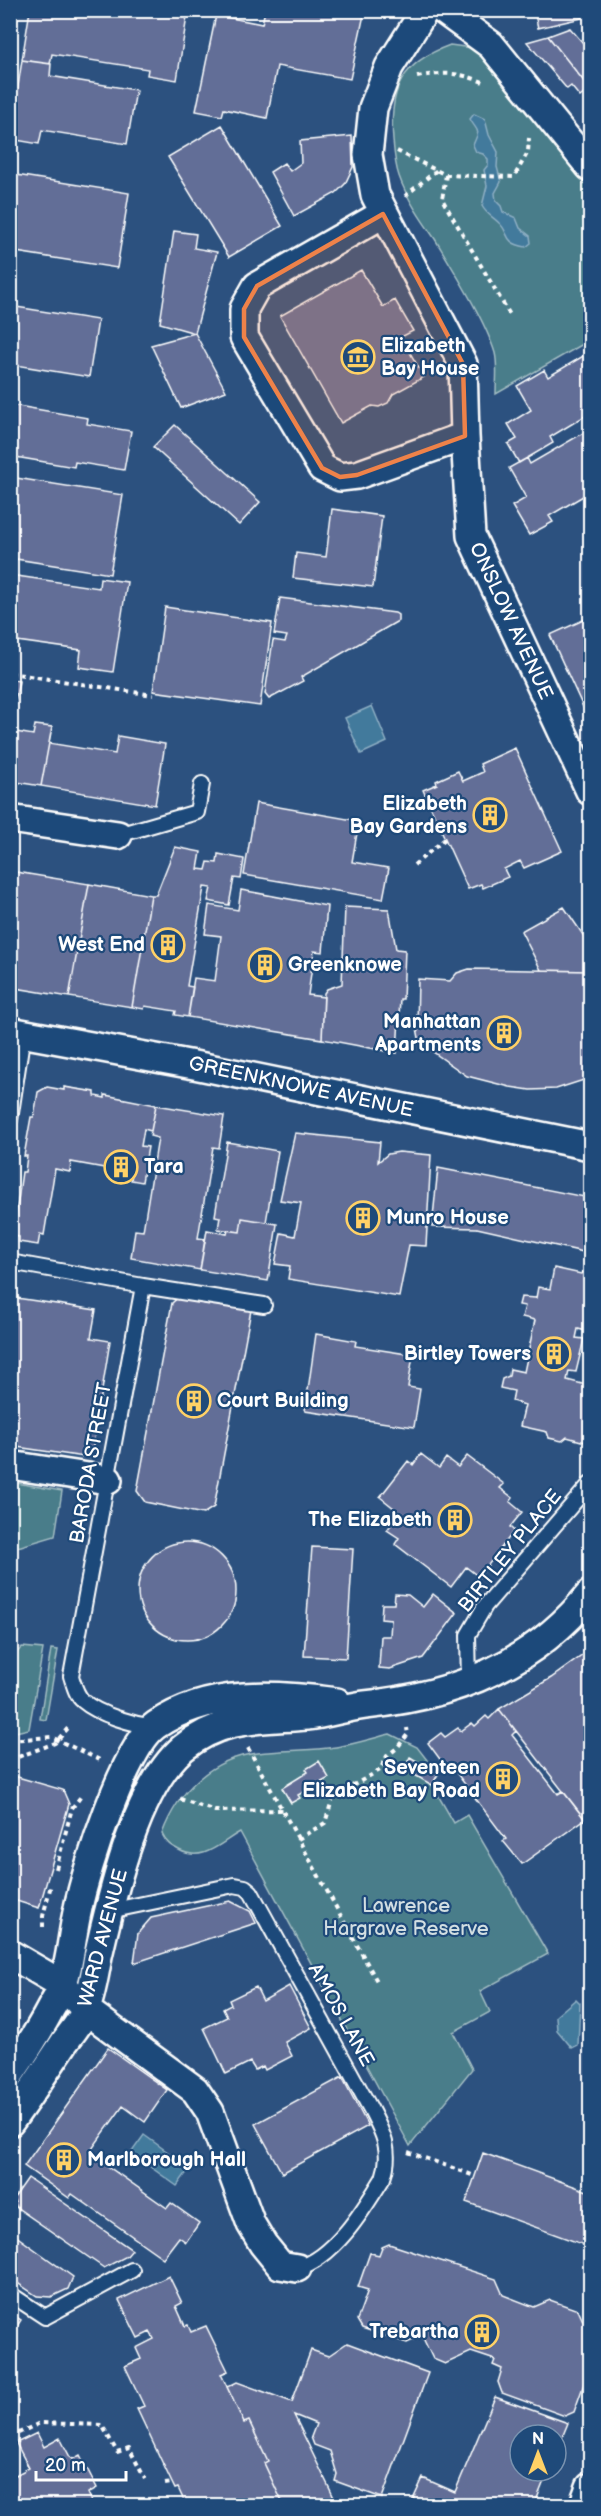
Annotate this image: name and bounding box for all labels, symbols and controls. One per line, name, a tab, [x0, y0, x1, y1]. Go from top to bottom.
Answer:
place label: Elizabeth Bay House	[381, 334, 479, 381]
museum icon: Elizabeth Bay House	[340, 339, 376, 375]
street label: ONSLOW AVENUE	[464, 539, 558, 703]
place label: Elizabeth Bay Gardens	[350, 792, 467, 839]
building icon: Elizabeth Bay Gardens	[472, 797, 508, 833]
building icon: West End	[150, 927, 186, 963]
place label: West End	[58, 933, 145, 957]
building icon: Greenknowe	[247, 947, 283, 983]
place label: Greenknowe	[288, 953, 402, 977]
place label: Manhattan Apartments	[374, 1010, 481, 1057]
building icon: Manhattan Apartments	[486, 1015, 522, 1051]
street label: GREENKNOWE AVENUE	[187, 1051, 415, 1123]
building icon: Tara	[103, 1149, 139, 1185]
place label: Tara	[144, 1155, 184, 1179]
building icon: Munro House	[345, 1200, 381, 1236]
place label: Munro House	[386, 1206, 509, 1230]
building icon: Birtley Towers	[536, 1336, 572, 1372]
place label: Birtley Towers	[404, 1342, 531, 1366]
street label: BARODA STREET	[65, 1381, 117, 1545]
building icon: Court Building	[176, 1383, 212, 1419]
place label: Court Building	[217, 1389, 349, 1413]
street label: BIRTLEY PLACE	[453, 1485, 567, 1617]
building icon: The Elizabeth	[437, 1502, 473, 1538]
place label: The Elizabeth	[308, 1508, 432, 1532]
place label: Seventeen Elizabeth Bay Road	[302, 1756, 480, 1803]
building icon: Seventeen Elizabeth Bay Road	[485, 1761, 521, 1797]
street label: WARD AVENUE	[73, 1866, 133, 2010]
park label: Lawrence Hargrave Reserve	[323, 1894, 489, 1941]
street label: AMOS LANE	[303, 1959, 379, 2071]
building icon: Marlborough Hall	[46, 2142, 82, 2178]
place label: Marlborough Hall	[87, 2148, 246, 2172]
building icon: Trebartha	[464, 2314, 500, 2350]
place label: Trebartha	[369, 2320, 459, 2344]
north arrow	[508, 2423, 568, 2483]
text: N	[532, 2430, 544, 2449]
scale bar	[36, 2444, 126, 2482]
text: 20 m	[45, 2455, 86, 2476]

